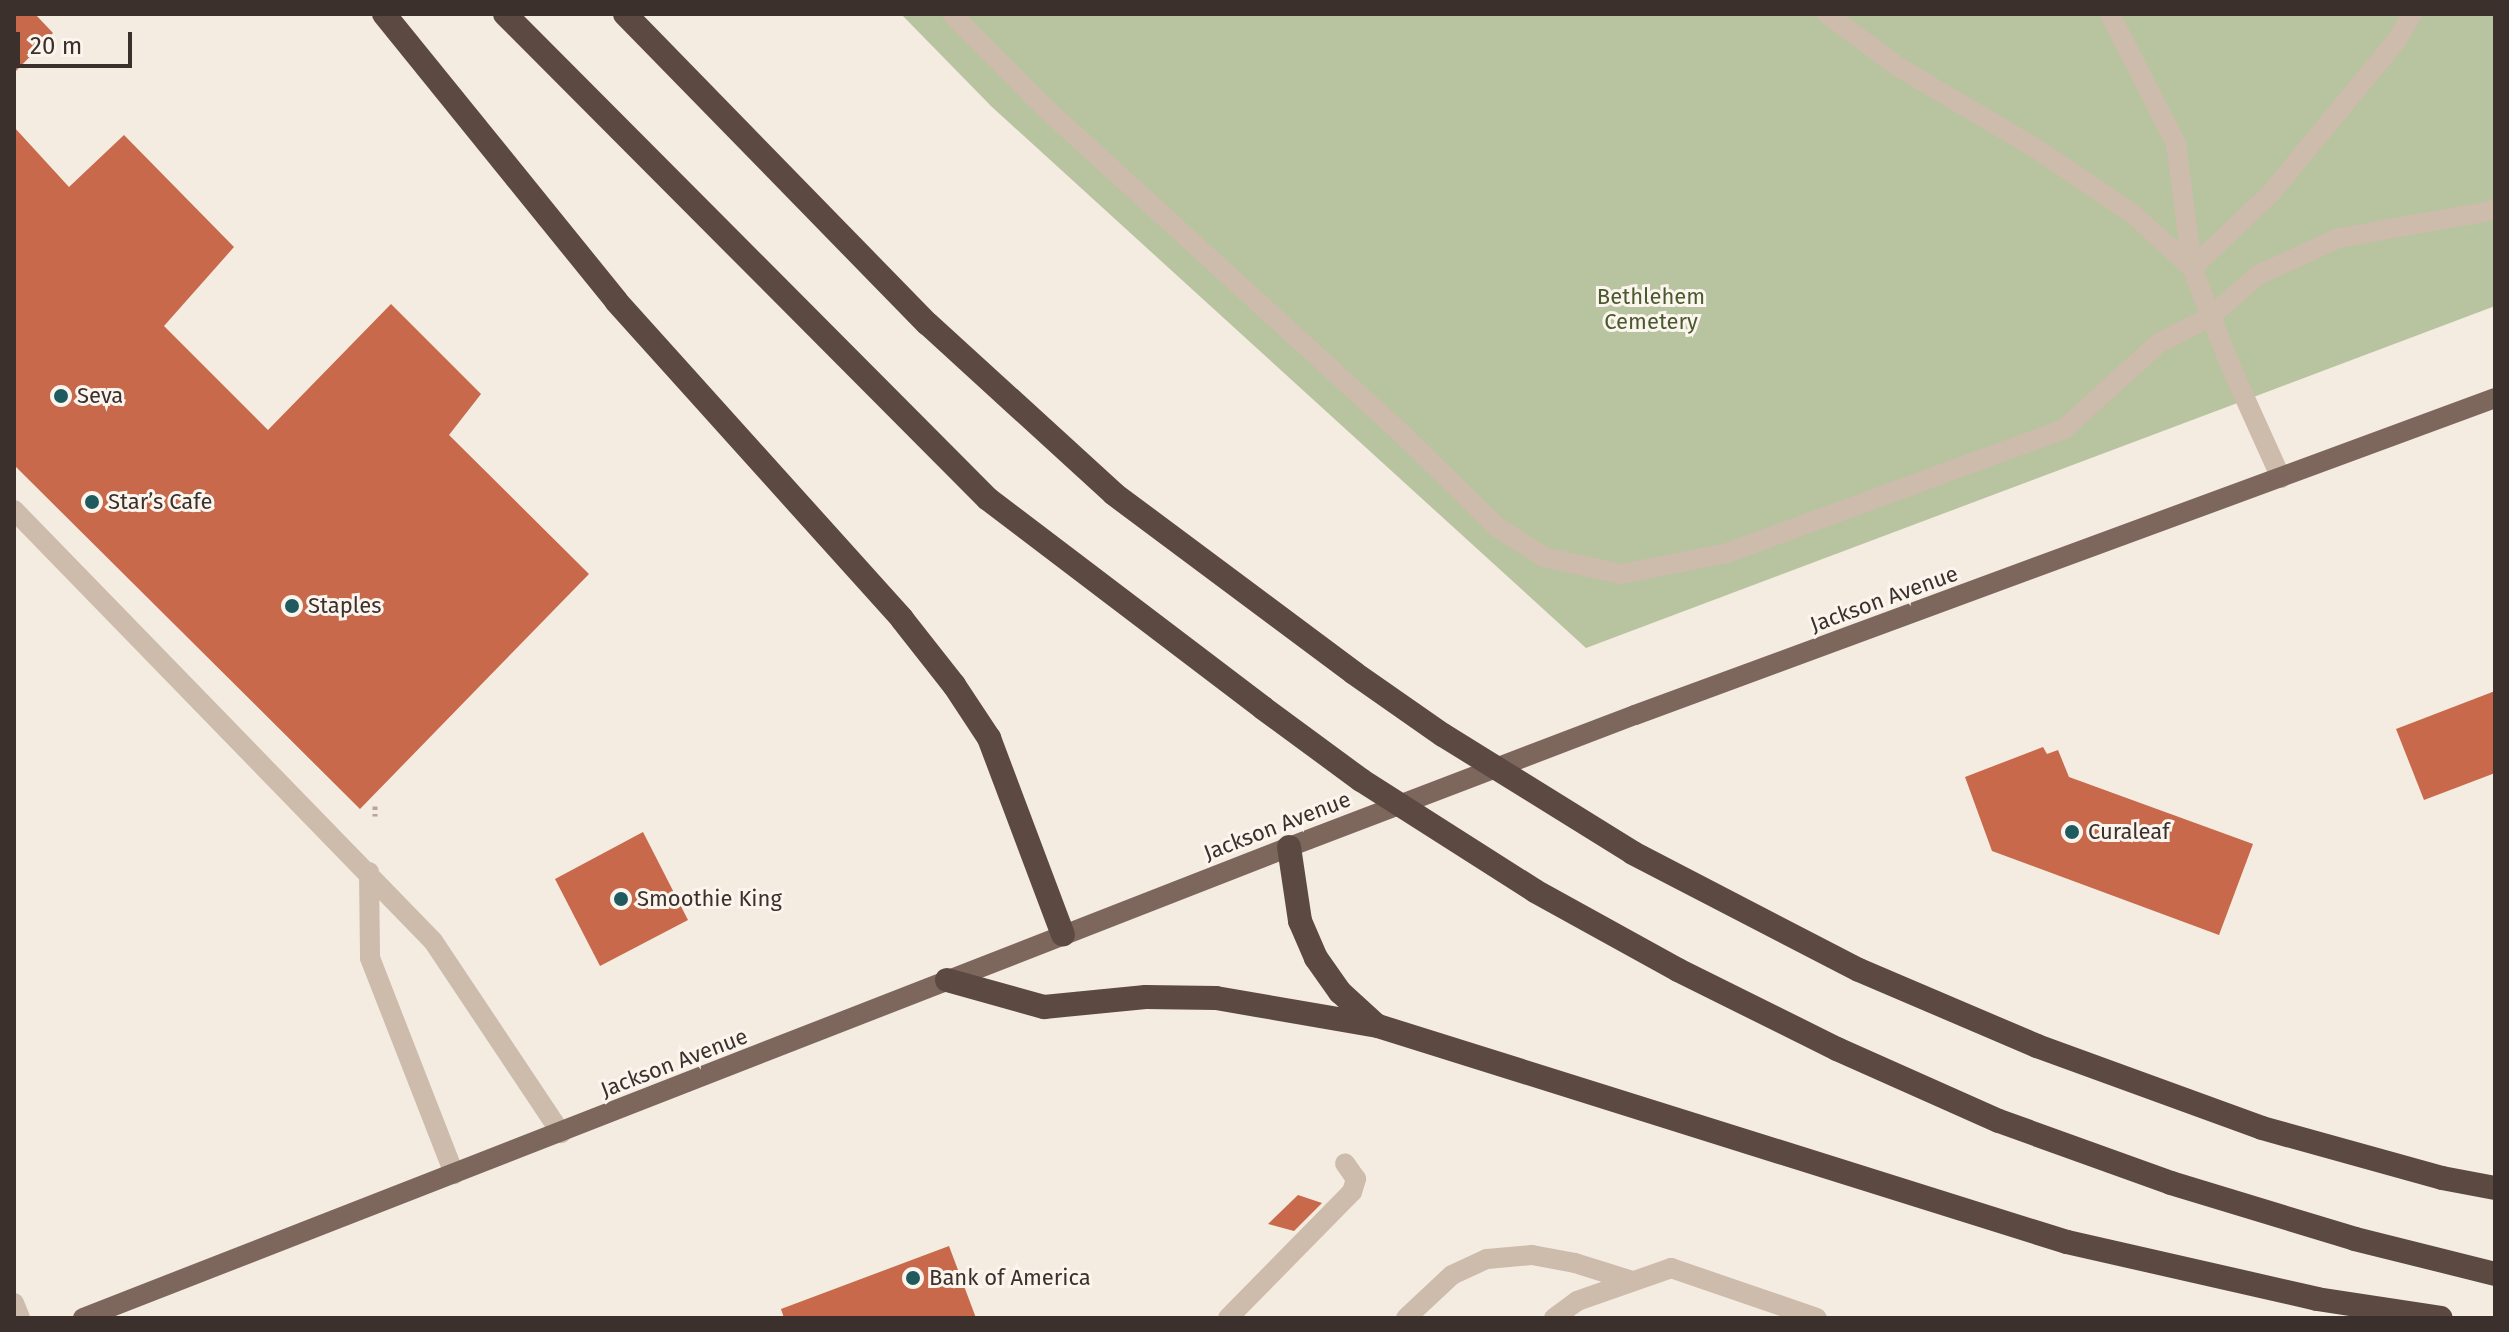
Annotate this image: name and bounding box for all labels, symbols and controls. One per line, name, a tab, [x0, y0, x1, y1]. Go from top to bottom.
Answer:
scale bar	[20, 16, 136, 66]
text: 20 m	[30, 32, 82, 60]
park label: Bethlehem Cemetery	[1597, 283, 1705, 334]
place label: Seva	[77, 383, 123, 409]
marker: Seva	[52, 387, 70, 405]
place label: Star’s Cafe	[108, 489, 212, 515]
marker: Star’s Cafe	[83, 493, 101, 511]
street label: Jackson Avenue	[1807, 560, 1961, 638]
place label: Staples	[308, 593, 381, 619]
marker: Staples	[283, 597, 301, 615]
street label: Jackson Avenue	[1200, 786, 1354, 866]
place label: Curaleaf	[2088, 819, 2170, 845]
marker: Curaleaf	[2063, 823, 2081, 841]
place label: Smoothie King	[637, 886, 782, 912]
marker: Smoothie King	[612, 890, 630, 908]
street label: Jackson Avenue	[597, 1023, 751, 1103]
place label: Bank of America	[929, 1265, 1091, 1291]
marker: Bank of America	[904, 1269, 922, 1287]

